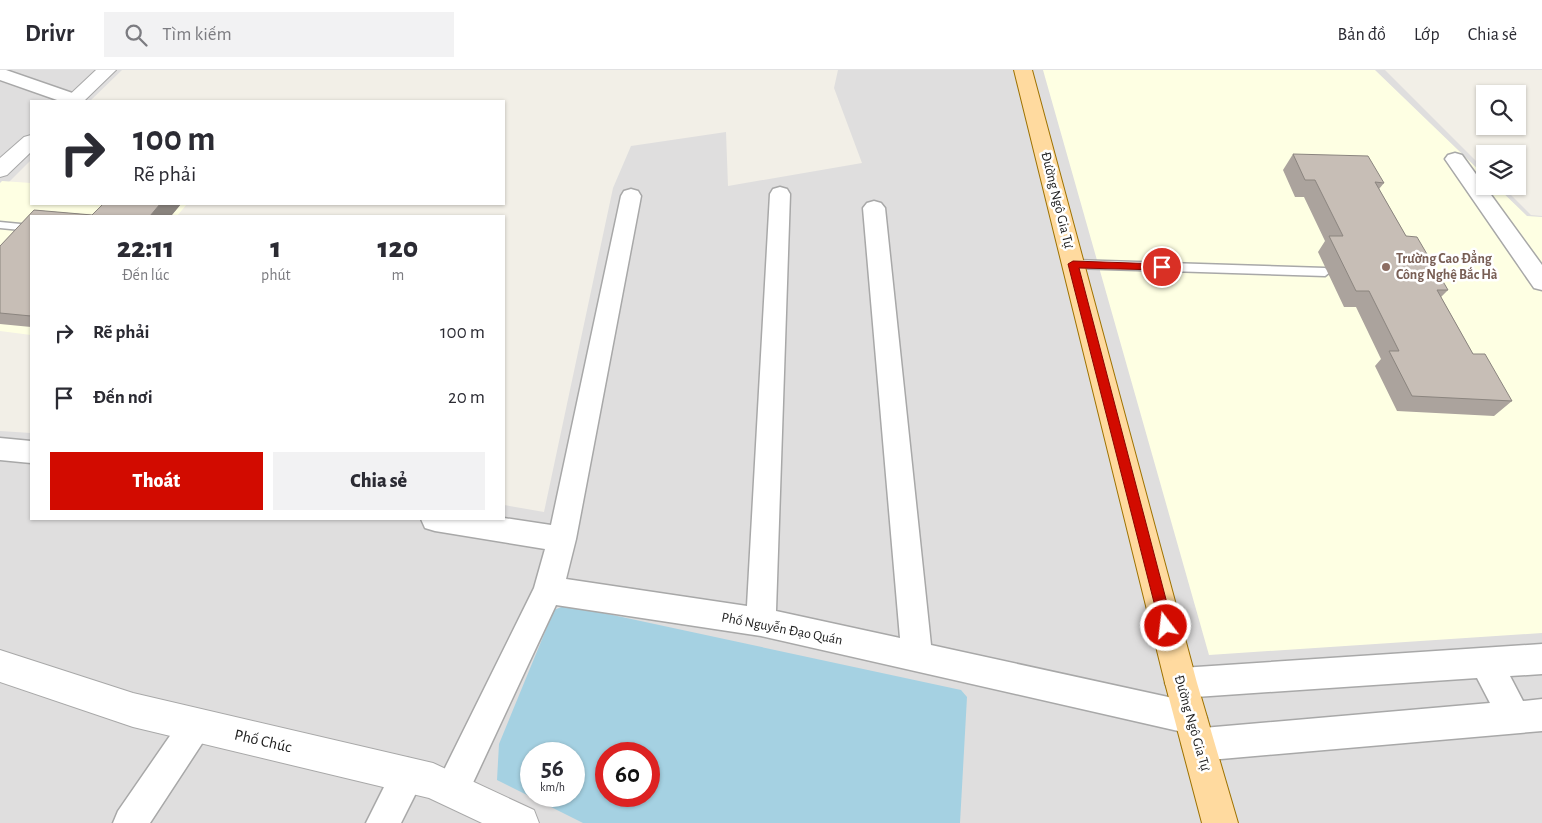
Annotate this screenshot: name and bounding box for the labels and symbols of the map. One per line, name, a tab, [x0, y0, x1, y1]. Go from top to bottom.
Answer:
street label: Đường Ngô Gia Tự	[1038, 150, 1076, 250]
pin	[1141, 246, 1183, 288]
place label: Trường Cao Đẳng Công Nghệ Bắc Hà	[1396, 250, 1498, 282]
marker: Trường Cao Đẳng Công Nghệ Bắc Hà	[1380, 261, 1392, 273]
position arrow	[1139, 599, 1191, 651]
street label: Phố Nguyễn Đạo Quán	[720, 608, 844, 648]
street label: Đường Ngô Gia Tự	[1172, 674, 1213, 773]
street label: Phố Chúc	[233, 727, 293, 755]
speed limit sign: 60	[595, 742, 660, 807]

